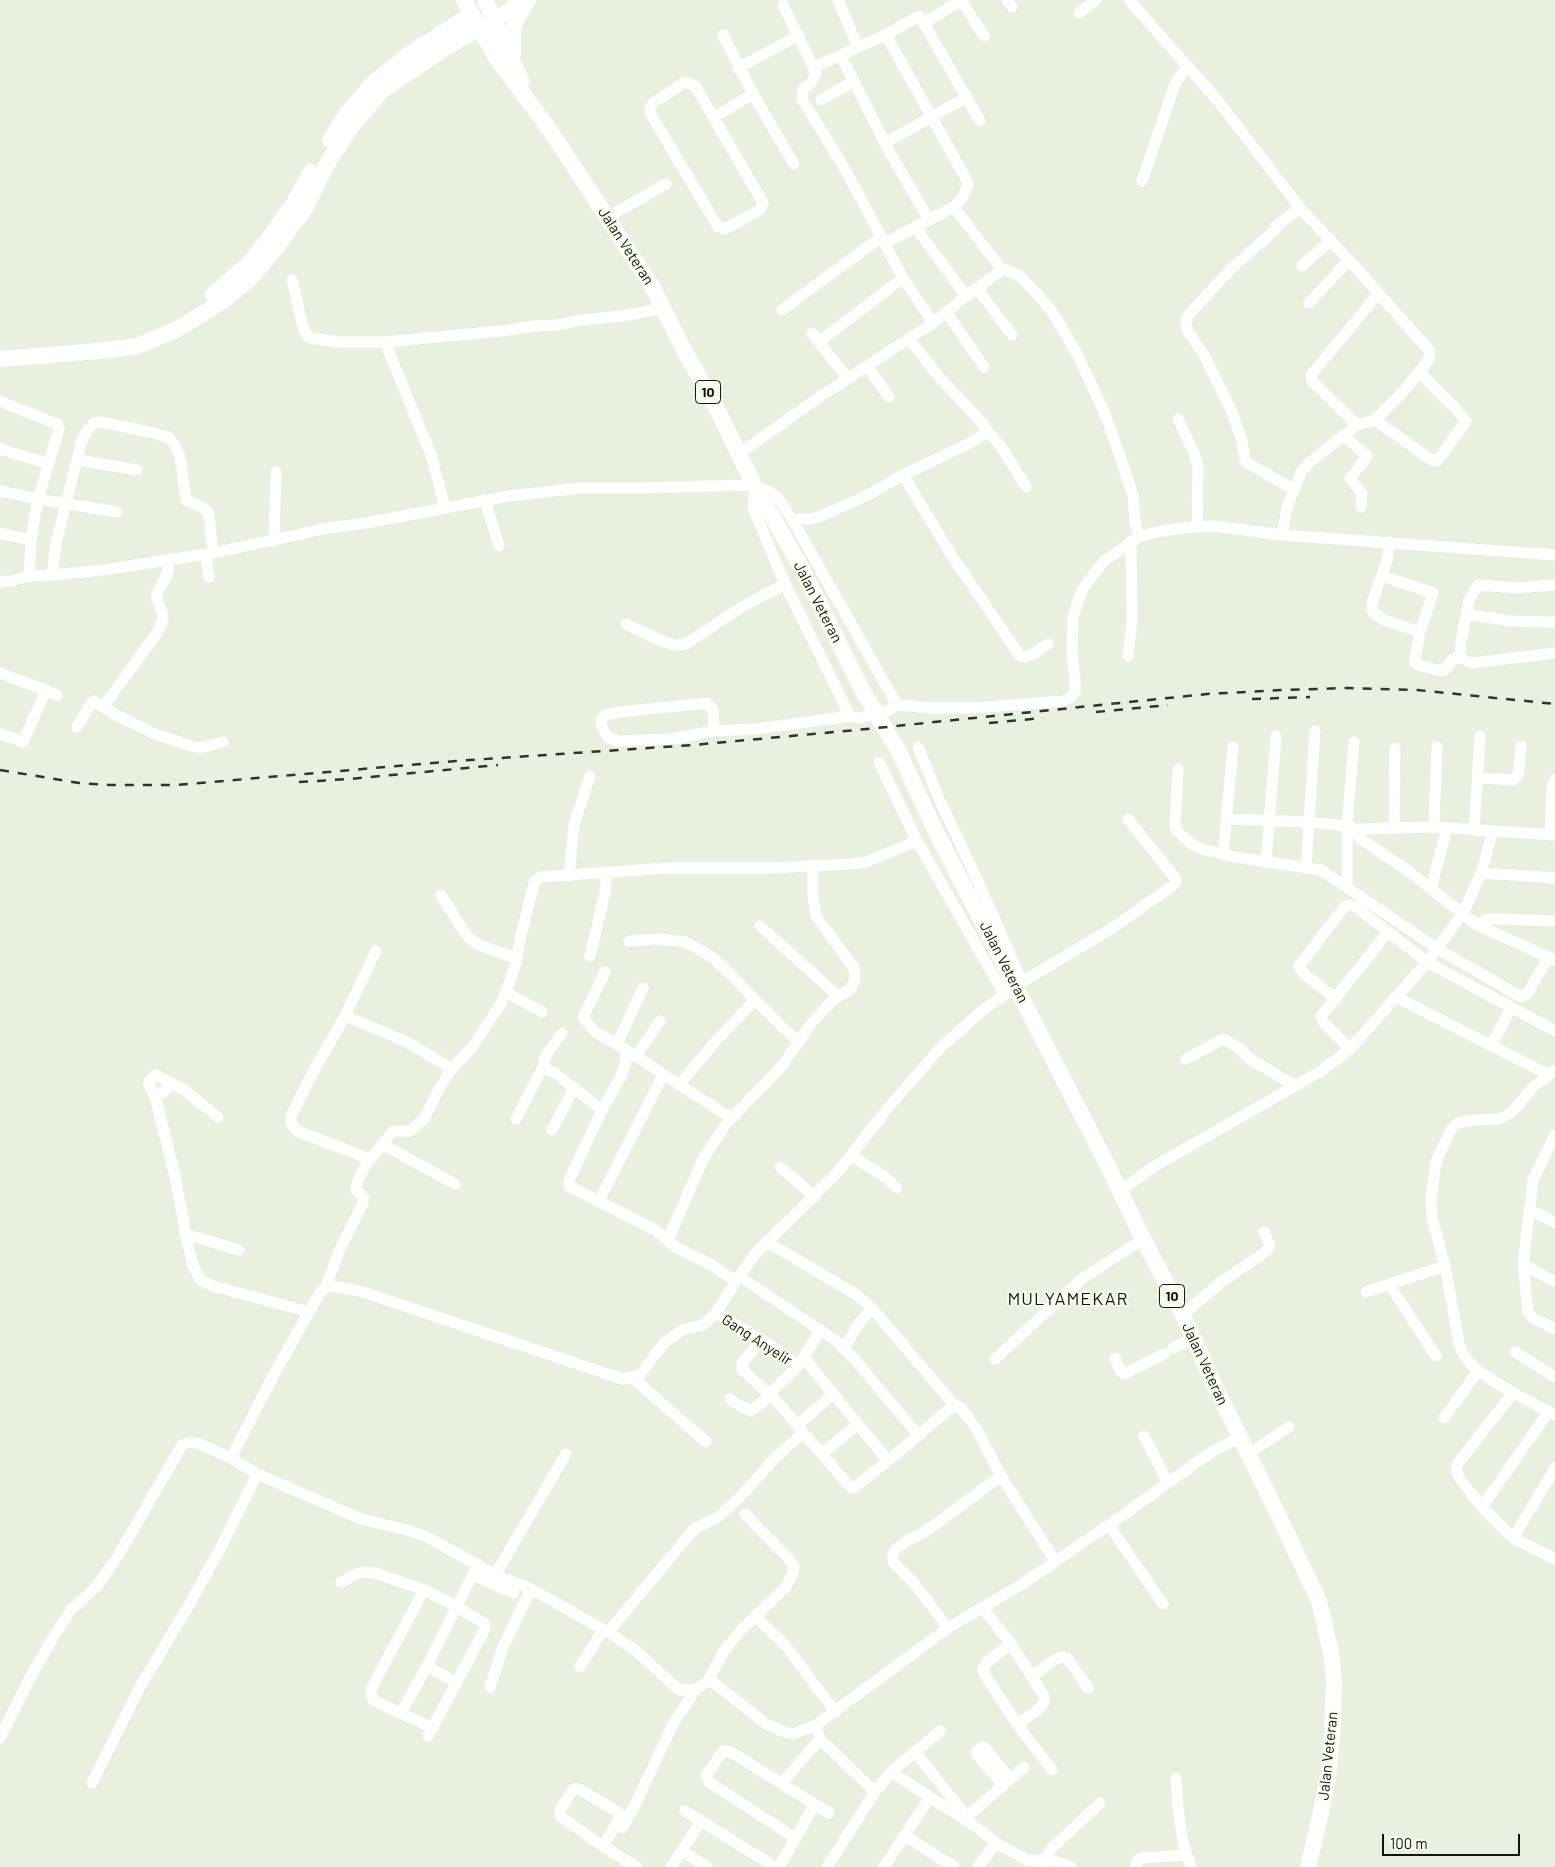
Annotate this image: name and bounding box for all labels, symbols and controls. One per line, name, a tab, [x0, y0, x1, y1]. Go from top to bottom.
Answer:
street label: Jalan Veteran	[594, 204, 658, 288]
road number: 10	[696, 381, 720, 404]
street label: Jalan Veteran	[790, 558, 846, 646]
street label: Jalan Veteran	[976, 918, 1032, 1006]
road number: 10	[1160, 1284, 1184, 1308]
district label: MULYAMEKAR	[1006, 1288, 1130, 1310]
street label: Gang Anyelir	[718, 1311, 796, 1369]
street label: Jalan Veteran	[1178, 1320, 1232, 1408]
street label: Jalan Veteran	[1314, 1711, 1342, 1801]
scale bar	[1385, 1824, 1522, 1856]
text: 100 m	[1390, 1834, 1428, 1852]

